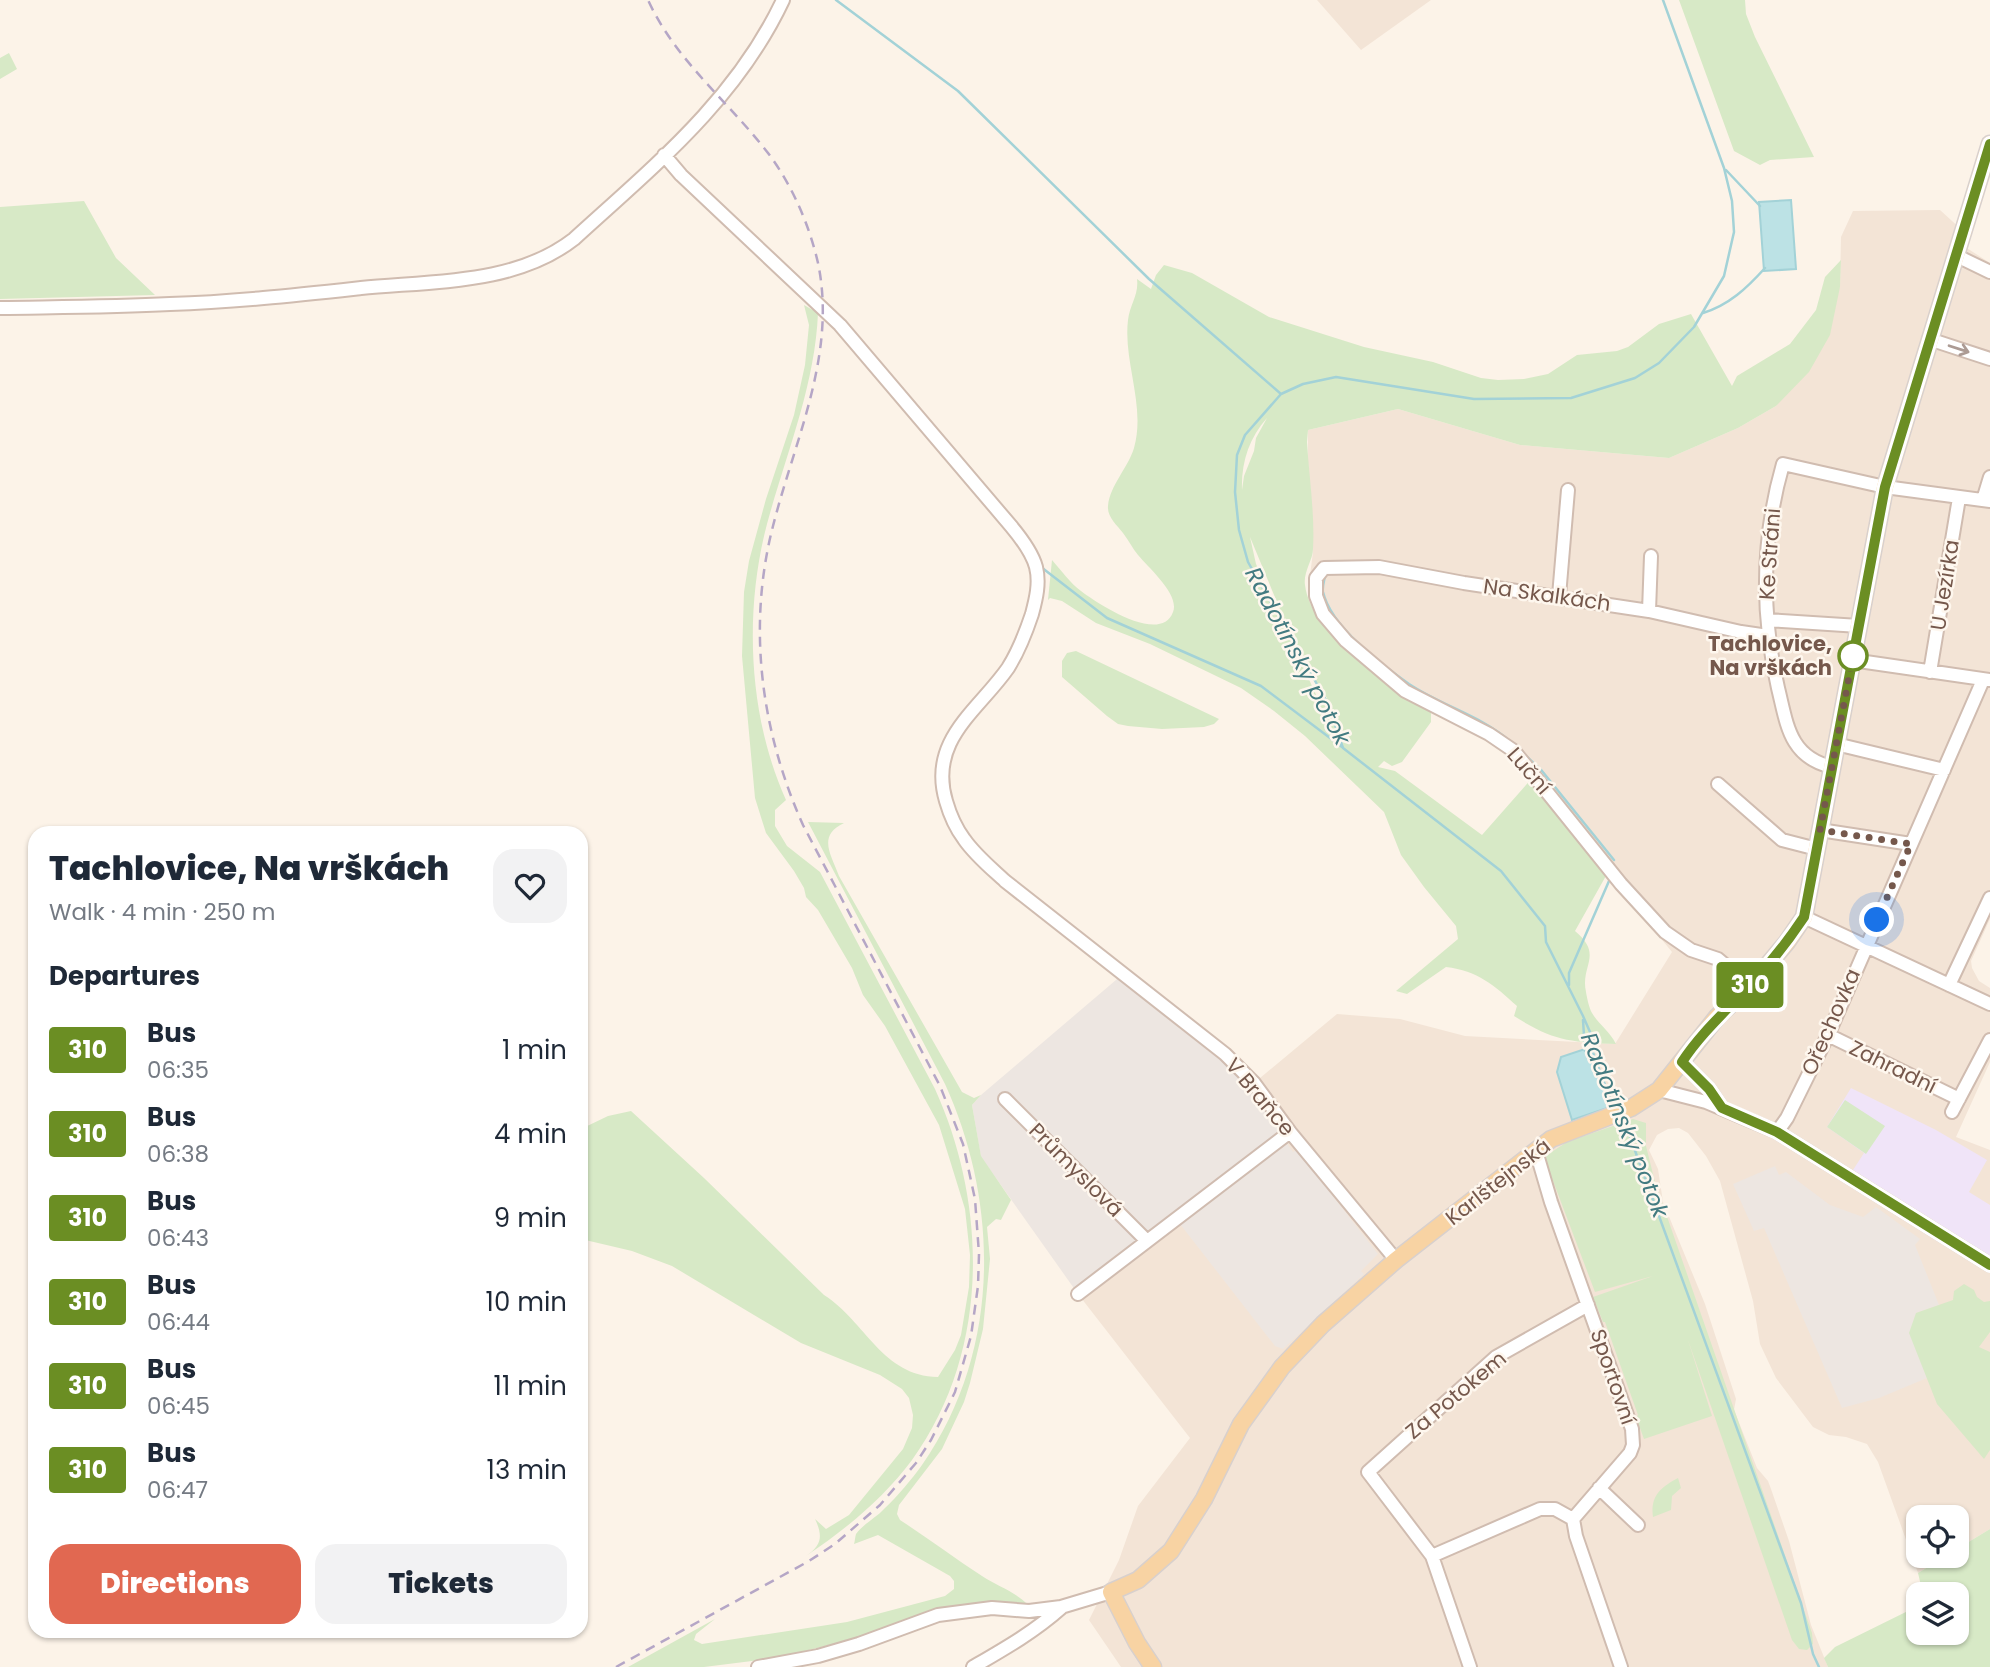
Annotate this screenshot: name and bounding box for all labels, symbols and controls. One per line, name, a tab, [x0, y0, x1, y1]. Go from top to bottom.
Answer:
one-way arrow	[1948, 343, 1970, 356]
street label: Ke Stráni	[1752, 507, 1787, 601]
street label: U Jezírka	[1923, 537, 1966, 632]
water label: Radotínský potok	[1238, 561, 1359, 752]
street label: Na Skalkách	[1482, 571, 1613, 618]
place label: Tachlovice, Na vrškách	[1708, 629, 1832, 682]
marker: Tachlovice, Na vrškách	[1838, 641, 1868, 671]
street label: Luční	[1501, 741, 1558, 801]
text: Tachlovice, Na vrškách	[49, 845, 449, 892]
button: heart	[493, 849, 567, 923]
text: Walk · 4 min · 250 m	[49, 896, 275, 928]
your location	[1859, 902, 1894, 937]
text: Departures	[49, 958, 200, 994]
line badge: 310	[1710, 962, 1790, 1008]
street label: Ořechovka	[1794, 964, 1867, 1080]
text: 310	[1730, 968, 1770, 1001]
text: Bus	[147, 1015, 196, 1051]
water label: Radotínský potok	[1573, 1027, 1677, 1224]
text: 1 min	[502, 1032, 567, 1068]
text: 310	[68, 1033, 107, 1066]
street label: Zahradní	[1845, 1033, 1942, 1100]
street label: V Braňce	[1219, 1051, 1302, 1142]
text: 06:35	[147, 1054, 209, 1086]
text: Bus	[147, 1099, 196, 1135]
text: 4 min	[494, 1116, 567, 1152]
street label: Průmyslová	[1023, 1116, 1130, 1223]
text: 310	[68, 1117, 107, 1150]
street label: Karlštejnská	[1439, 1131, 1556, 1232]
text: 06:38	[147, 1138, 209, 1170]
text: Bus	[147, 1183, 196, 1219]
text: 9 min	[494, 1200, 567, 1236]
text: 310	[68, 1201, 107, 1234]
text: 06:43	[147, 1222, 209, 1254]
text: Bus	[147, 1267, 196, 1303]
text: 10 min	[486, 1284, 567, 1320]
text: 310	[68, 1285, 107, 1318]
text: 06:44	[147, 1306, 210, 1338]
street label: Sportovní	[1584, 1325, 1643, 1428]
street label: Za Potokem	[1399, 1344, 1512, 1445]
text: Bus	[147, 1351, 196, 1387]
text: 11 min	[494, 1368, 567, 1404]
text: 310	[68, 1369, 107, 1402]
text: 06:45	[147, 1390, 210, 1422]
text: Bus	[147, 1435, 196, 1471]
text: 13 min	[487, 1452, 567, 1488]
text: 310	[68, 1453, 107, 1486]
text: 06:47	[147, 1474, 208, 1506]
map controls	[1906, 1505, 1969, 1645]
button: locate	[1906, 1505, 1969, 1568]
button: Directions	[49, 1544, 301, 1624]
button: Tickets	[315, 1544, 567, 1624]
button: layers	[1906, 1582, 1969, 1645]

